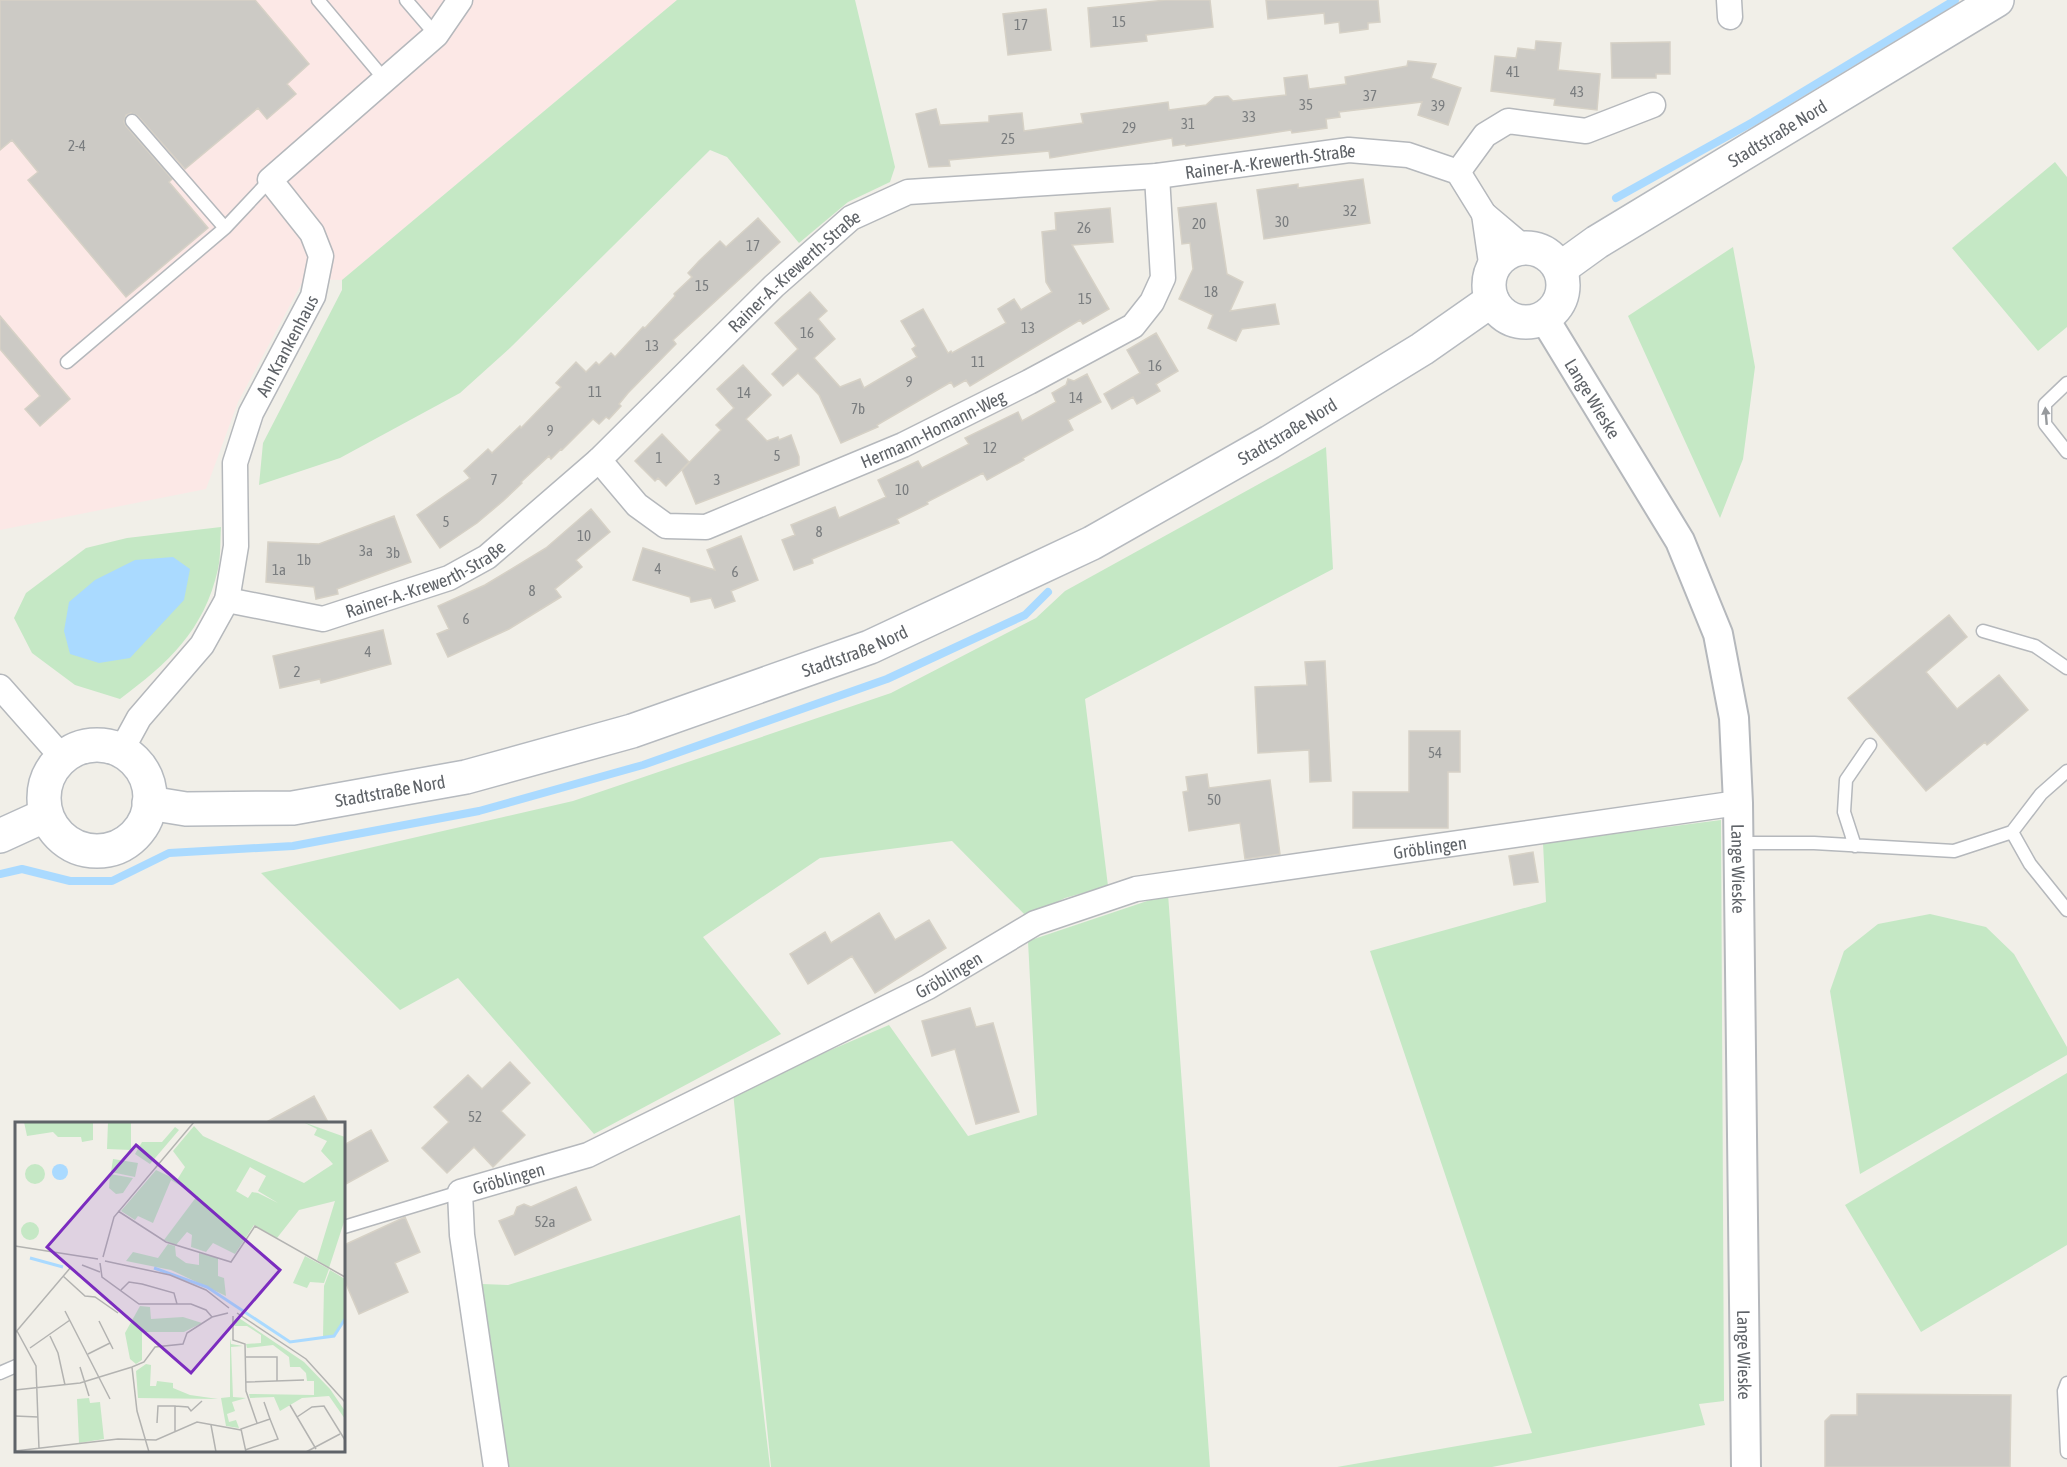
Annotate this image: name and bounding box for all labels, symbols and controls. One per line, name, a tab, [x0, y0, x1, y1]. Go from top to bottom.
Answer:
house number: 15	[1112, 13, 1126, 30]
house number: 17	[1014, 16, 1028, 33]
house number: 41	[1506, 63, 1520, 80]
house number: 43	[1570, 83, 1584, 100]
house number: 37	[1363, 87, 1377, 104]
street label: Stadtstraße Nord	[1724, 95, 1830, 171]
house number: 35	[1299, 96, 1313, 113]
house number: 39	[1431, 97, 1445, 114]
house number: 33	[1242, 108, 1256, 125]
house number: 31	[1181, 115, 1195, 132]
house number: 29	[1122, 119, 1136, 136]
house number: 25	[1001, 130, 1015, 147]
house number: 2-4	[68, 137, 86, 154]
street label: Rainer-A.-Krewerth-Straße	[1184, 139, 1356, 183]
house number: 32	[1343, 202, 1357, 219]
street label: Rainer-A.-Krewerth-Straße	[724, 205, 863, 336]
house number: 30	[1275, 213, 1289, 230]
house number: 20	[1192, 215, 1206, 232]
house number: 26	[1077, 219, 1091, 236]
house number: 17	[746, 237, 760, 254]
house number: 15	[695, 277, 709, 294]
house number: 18	[1204, 283, 1218, 300]
house number: 15	[1078, 290, 1092, 307]
street label: Am Krankenhaus	[251, 291, 322, 400]
house number: 13	[1021, 319, 1035, 336]
house number: 16	[800, 324, 814, 341]
house number: 13	[645, 337, 659, 354]
house number: 11	[971, 353, 985, 370]
street label: Lange Wieske	[1561, 355, 1625, 442]
house number: 16	[1148, 357, 1162, 374]
house number: 9	[905, 373, 913, 390]
house number: 11	[588, 383, 602, 400]
house number: 14	[737, 384, 751, 401]
street label: Hermann-Homann-Weg	[857, 385, 1009, 472]
house number: 14	[1069, 389, 1083, 406]
street label: Stadtstraße Nord	[1234, 393, 1340, 469]
house number: 7b	[851, 400, 865, 417]
one-way arrow	[2041, 407, 2051, 426]
house number: 9	[546, 422, 554, 439]
house number: 12	[983, 439, 997, 456]
house number: 5	[773, 447, 781, 464]
house number: 1	[655, 449, 663, 466]
house number: 7	[490, 471, 498, 488]
house number: 3	[713, 471, 721, 488]
house number: 10	[895, 481, 909, 498]
house number: 5	[442, 513, 450, 530]
house number: 8	[815, 523, 823, 540]
house number: 10	[577, 527, 591, 544]
street label: Rainer-A.-Krewerth-Straße	[343, 536, 509, 622]
house number: 3a	[359, 542, 373, 559]
house number: 3b	[386, 544, 400, 561]
house number: 1b	[297, 551, 311, 568]
house number: 4	[654, 560, 662, 577]
house number: 1a	[272, 561, 286, 578]
house number: 6	[731, 563, 739, 580]
house number: 8	[528, 582, 536, 599]
house number: 6	[462, 610, 470, 627]
street label: Stadtstraße Nord	[799, 621, 911, 681]
house number: 4	[364, 643, 372, 660]
house number: 2	[293, 663, 301, 680]
house number: 54	[1428, 744, 1442, 761]
street label: Stadtstraße Nord	[333, 770, 447, 811]
house number: 50	[1207, 791, 1221, 808]
street label: Lange Wieske	[1728, 824, 1750, 914]
street label: Gröblingen	[1392, 831, 1468, 863]
street label: Gröblingen	[912, 947, 986, 1002]
house number: 52	[468, 1108, 482, 1125]
inset map	[15, 1122, 345, 1452]
street label: Gröblingen	[470, 1158, 547, 1198]
house number: 52a	[534, 1213, 556, 1230]
street label: Lange Wieske	[1734, 1310, 1756, 1400]

